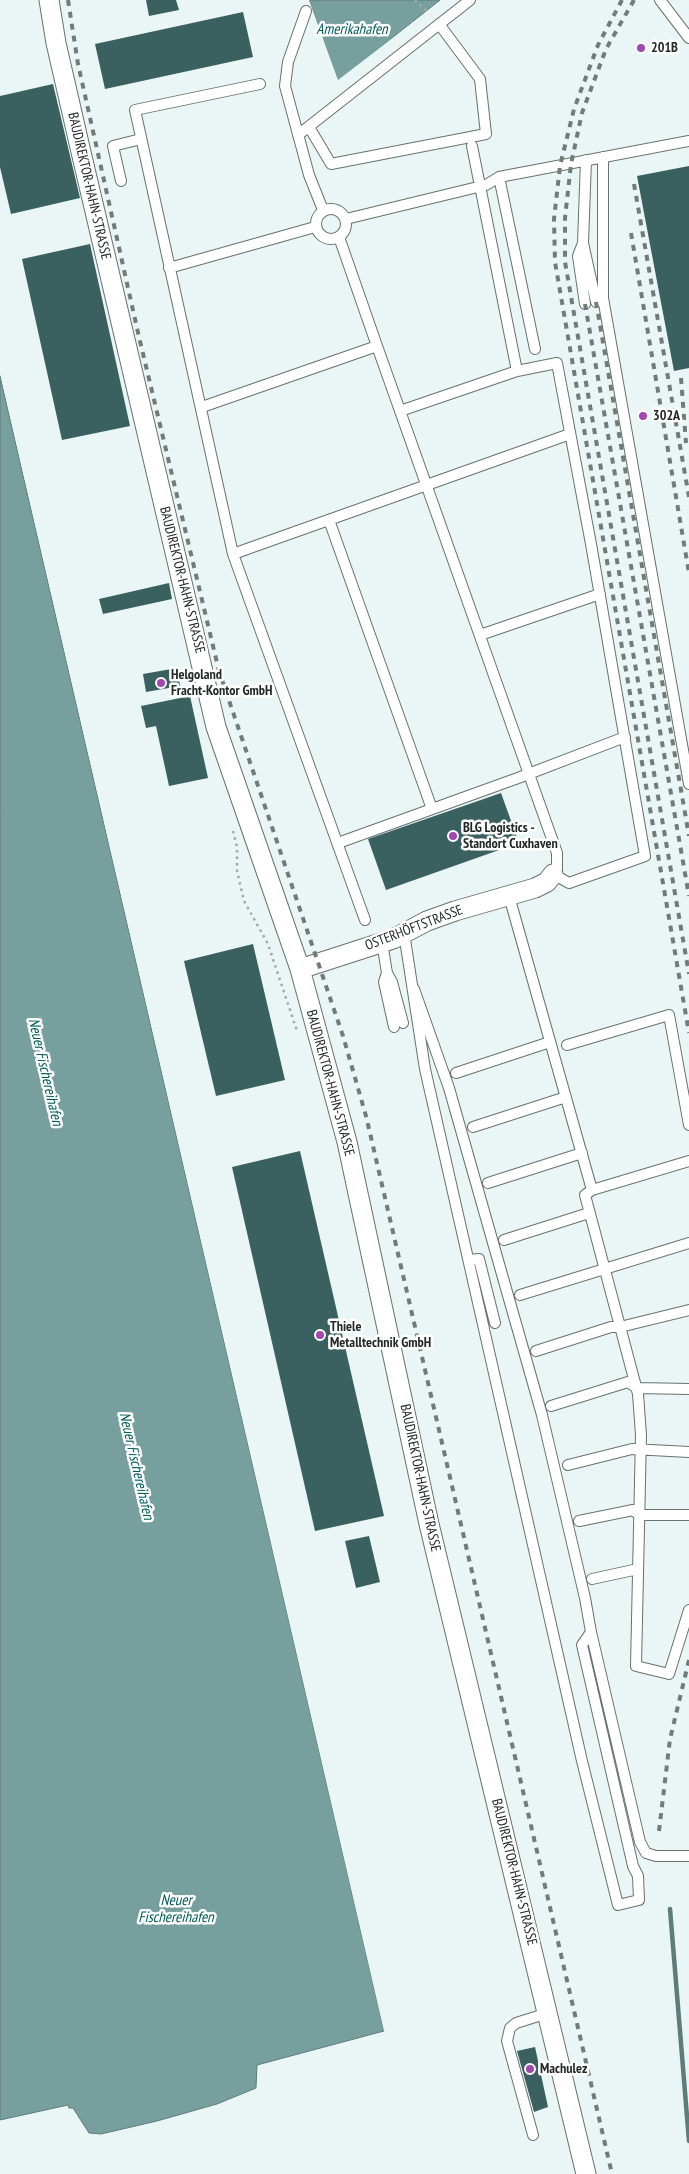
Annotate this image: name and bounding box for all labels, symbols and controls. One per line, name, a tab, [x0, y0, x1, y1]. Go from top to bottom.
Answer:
water label: Amerikahafen	[316, 21, 388, 39]
place label: 201B	[651, 40, 678, 56]
marker: 201B	[635, 42, 647, 54]
street label: BAUDIREKTOR-HAHN-STRASSE	[64, 111, 114, 261]
place label: 302A	[653, 408, 680, 424]
marker: 302A	[637, 410, 649, 422]
street label: BAUDIREKTOR-HAHN-STRASSE	[156, 505, 208, 655]
place label: Helgoland Fracht-Kontor GmbH	[171, 667, 273, 700]
marker: Helgoland Fracht-Kontor GmbH	[155, 677, 167, 689]
place label: BLG Logistics - Standort Cuxhaven	[463, 820, 558, 852]
marker: BLG Logistics - Standort Cuxhaven	[447, 830, 459, 842]
street label: OSTERHÖFTSTRASSE	[363, 902, 465, 954]
street label: BAUDIREKTOR-HAHN-STRASSE	[302, 1008, 358, 1158]
water label: Neuer Fischereihafen	[24, 1017, 66, 1127]
place label: Thiele Metalltechnik GmbH	[330, 1319, 431, 1351]
marker: Thiele Metalltechnik GmbH	[314, 1329, 326, 1341]
street label: BAUDIREKTOR-HAHN-STRASSE	[396, 1403, 444, 1553]
water label: Neuer Fischereihafen	[115, 1411, 157, 1521]
street label: BAUDIREKTOR-HAHN-STRASSE	[488, 1797, 540, 1947]
water label: Neuer Fischereihafen	[138, 1892, 214, 1927]
place label: Machulez	[540, 2061, 587, 2077]
marker: Machulez	[524, 2063, 536, 2075]

